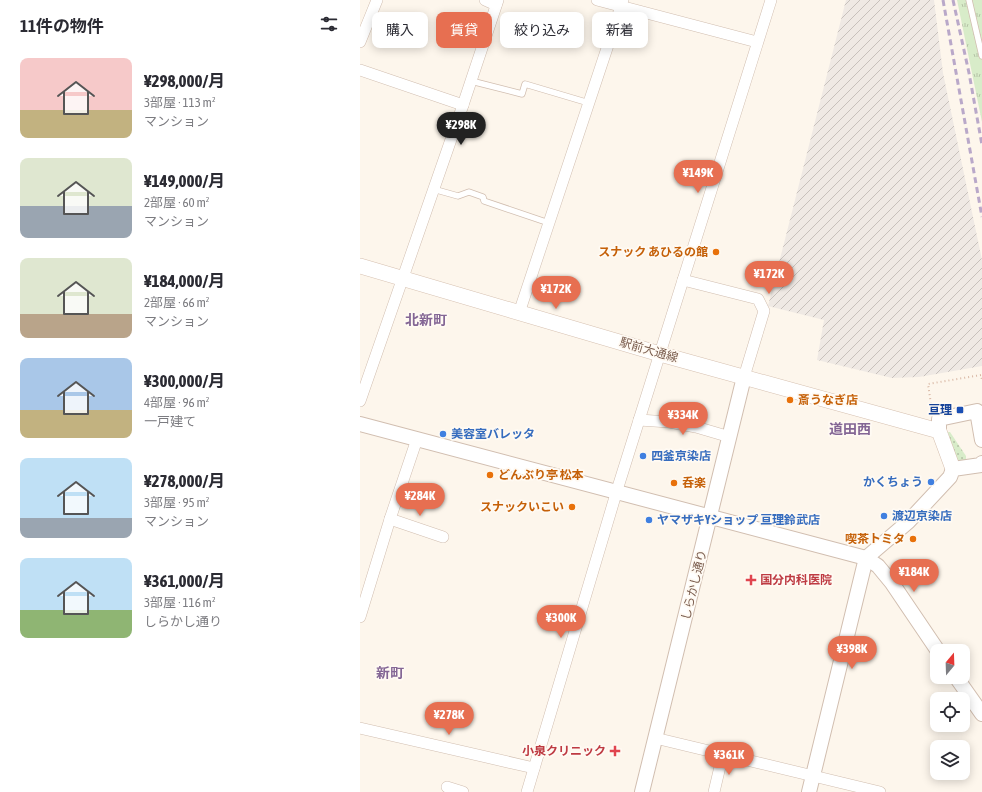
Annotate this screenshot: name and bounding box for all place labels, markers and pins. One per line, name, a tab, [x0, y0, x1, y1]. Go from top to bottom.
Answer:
pin: ¥298K	[433, 112, 489, 146]
pin: ¥149K	[670, 160, 726, 194]
place label: スナック あひるの館	[598, 245, 708, 259]
marker: スナック あひるの館	[711, 247, 721, 257]
pin: ¥172K	[741, 261, 797, 295]
pin: ¥172K	[528, 276, 584, 310]
place label: 斎うなぎ店	[798, 393, 858, 407]
marker: 斎うなぎ店	[785, 395, 795, 405]
pin: ¥334K	[655, 402, 711, 436]
place label: 亘理	[928, 403, 952, 417]
marker: 亘理	[955, 405, 965, 415]
place label: 美容室バレッタ	[451, 427, 535, 441]
marker: 美容室バレッタ	[438, 429, 448, 439]
place label: 四釜京染店	[651, 449, 711, 463]
marker: 四釜京染店	[638, 451, 648, 461]
place label: どんぶり亭 松本	[498, 468, 584, 482]
marker: どんぶり亭 松本	[485, 470, 495, 480]
place label: かくちょう	[863, 475, 923, 489]
place label: 呑楽	[682, 476, 706, 490]
marker: かくちょう	[926, 477, 936, 487]
marker: 呑楽	[669, 478, 679, 488]
pin: ¥284K	[392, 483, 448, 517]
place label: スナックいこい	[480, 500, 564, 514]
marker: スナックいこい	[567, 502, 577, 512]
place label: 渡辺京染店	[892, 509, 952, 523]
marker: 渡辺京染店	[879, 511, 889, 521]
place label: ヤマザキYショップ 亘理鈴武店	[657, 513, 820, 527]
marker: ヤマザキYショップ 亘理鈴武店	[644, 515, 654, 525]
place label: 喫茶トミタ	[845, 532, 905, 546]
marker: 喫茶トミタ	[908, 534, 918, 544]
pin: ¥184K	[886, 559, 942, 593]
place label: 国分内科医院	[760, 573, 832, 587]
marker: 国分内科医院	[745, 574, 757, 586]
pin: ¥300K	[533, 605, 589, 639]
pin: ¥398K	[824, 636, 880, 670]
pin: ¥278K	[421, 702, 477, 736]
pin: ¥361K	[701, 742, 757, 776]
place label: 小泉クリニック	[522, 744, 606, 758]
marker: 小泉クリニック	[609, 745, 621, 757]

